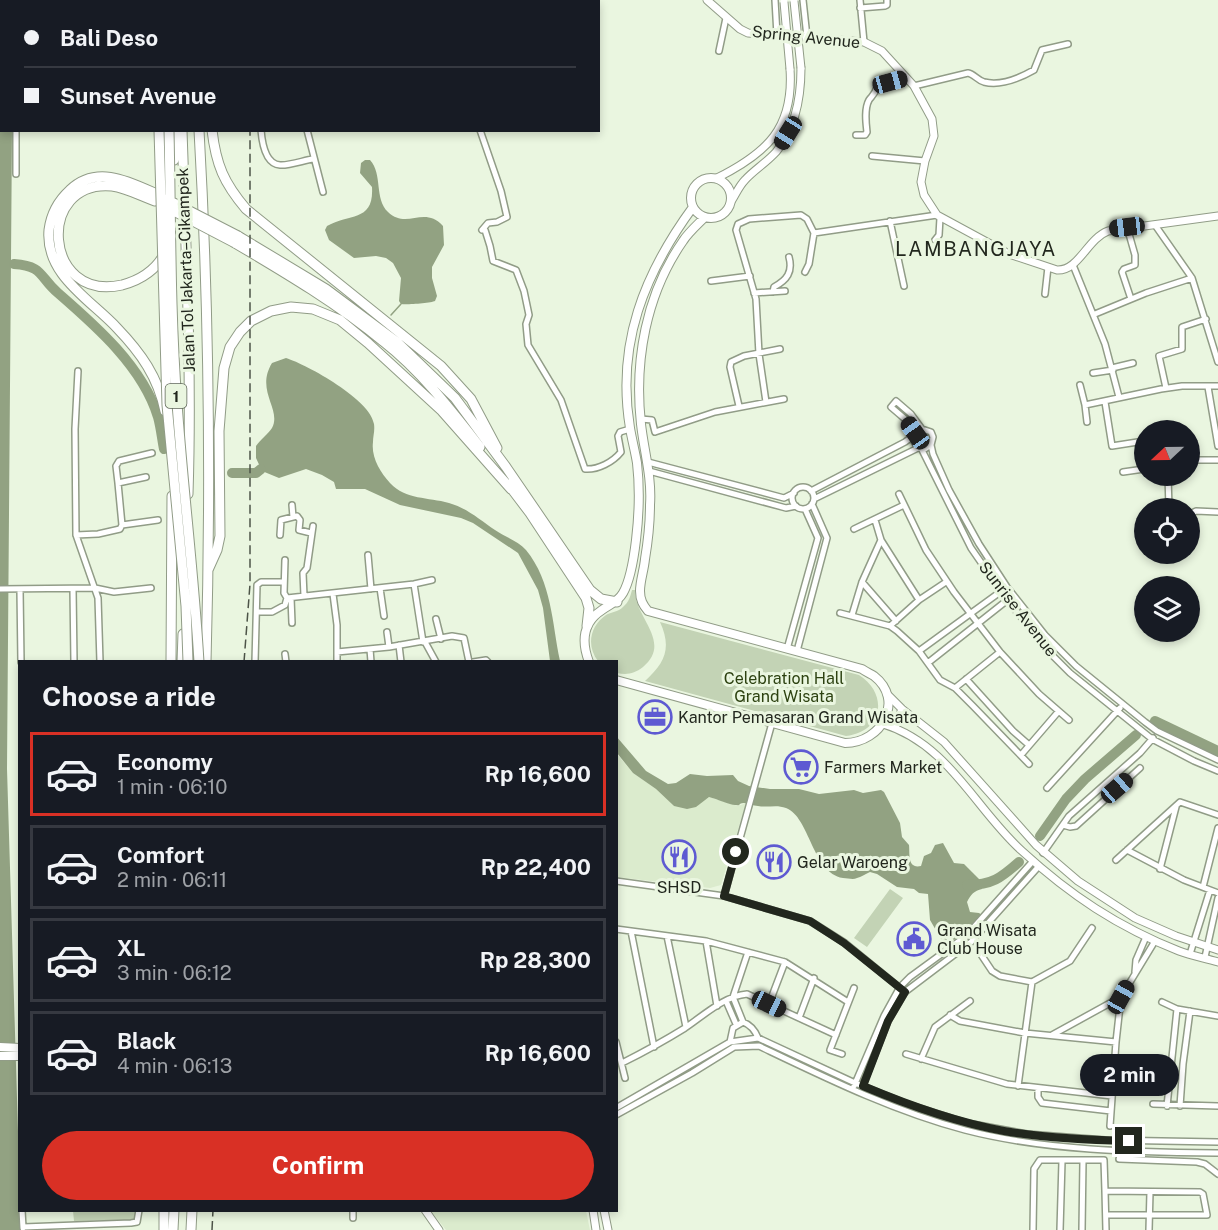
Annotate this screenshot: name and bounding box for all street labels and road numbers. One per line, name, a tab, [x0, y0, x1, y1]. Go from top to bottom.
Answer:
street label: Spring Avenue	[751, 22, 861, 52]
street label: Jalan Tol Jakarta–Cikampek	[173, 167, 199, 373]
road number: 1	[166, 384, 186, 408]
street label: Sunrise Avenue	[975, 558, 1061, 660]

